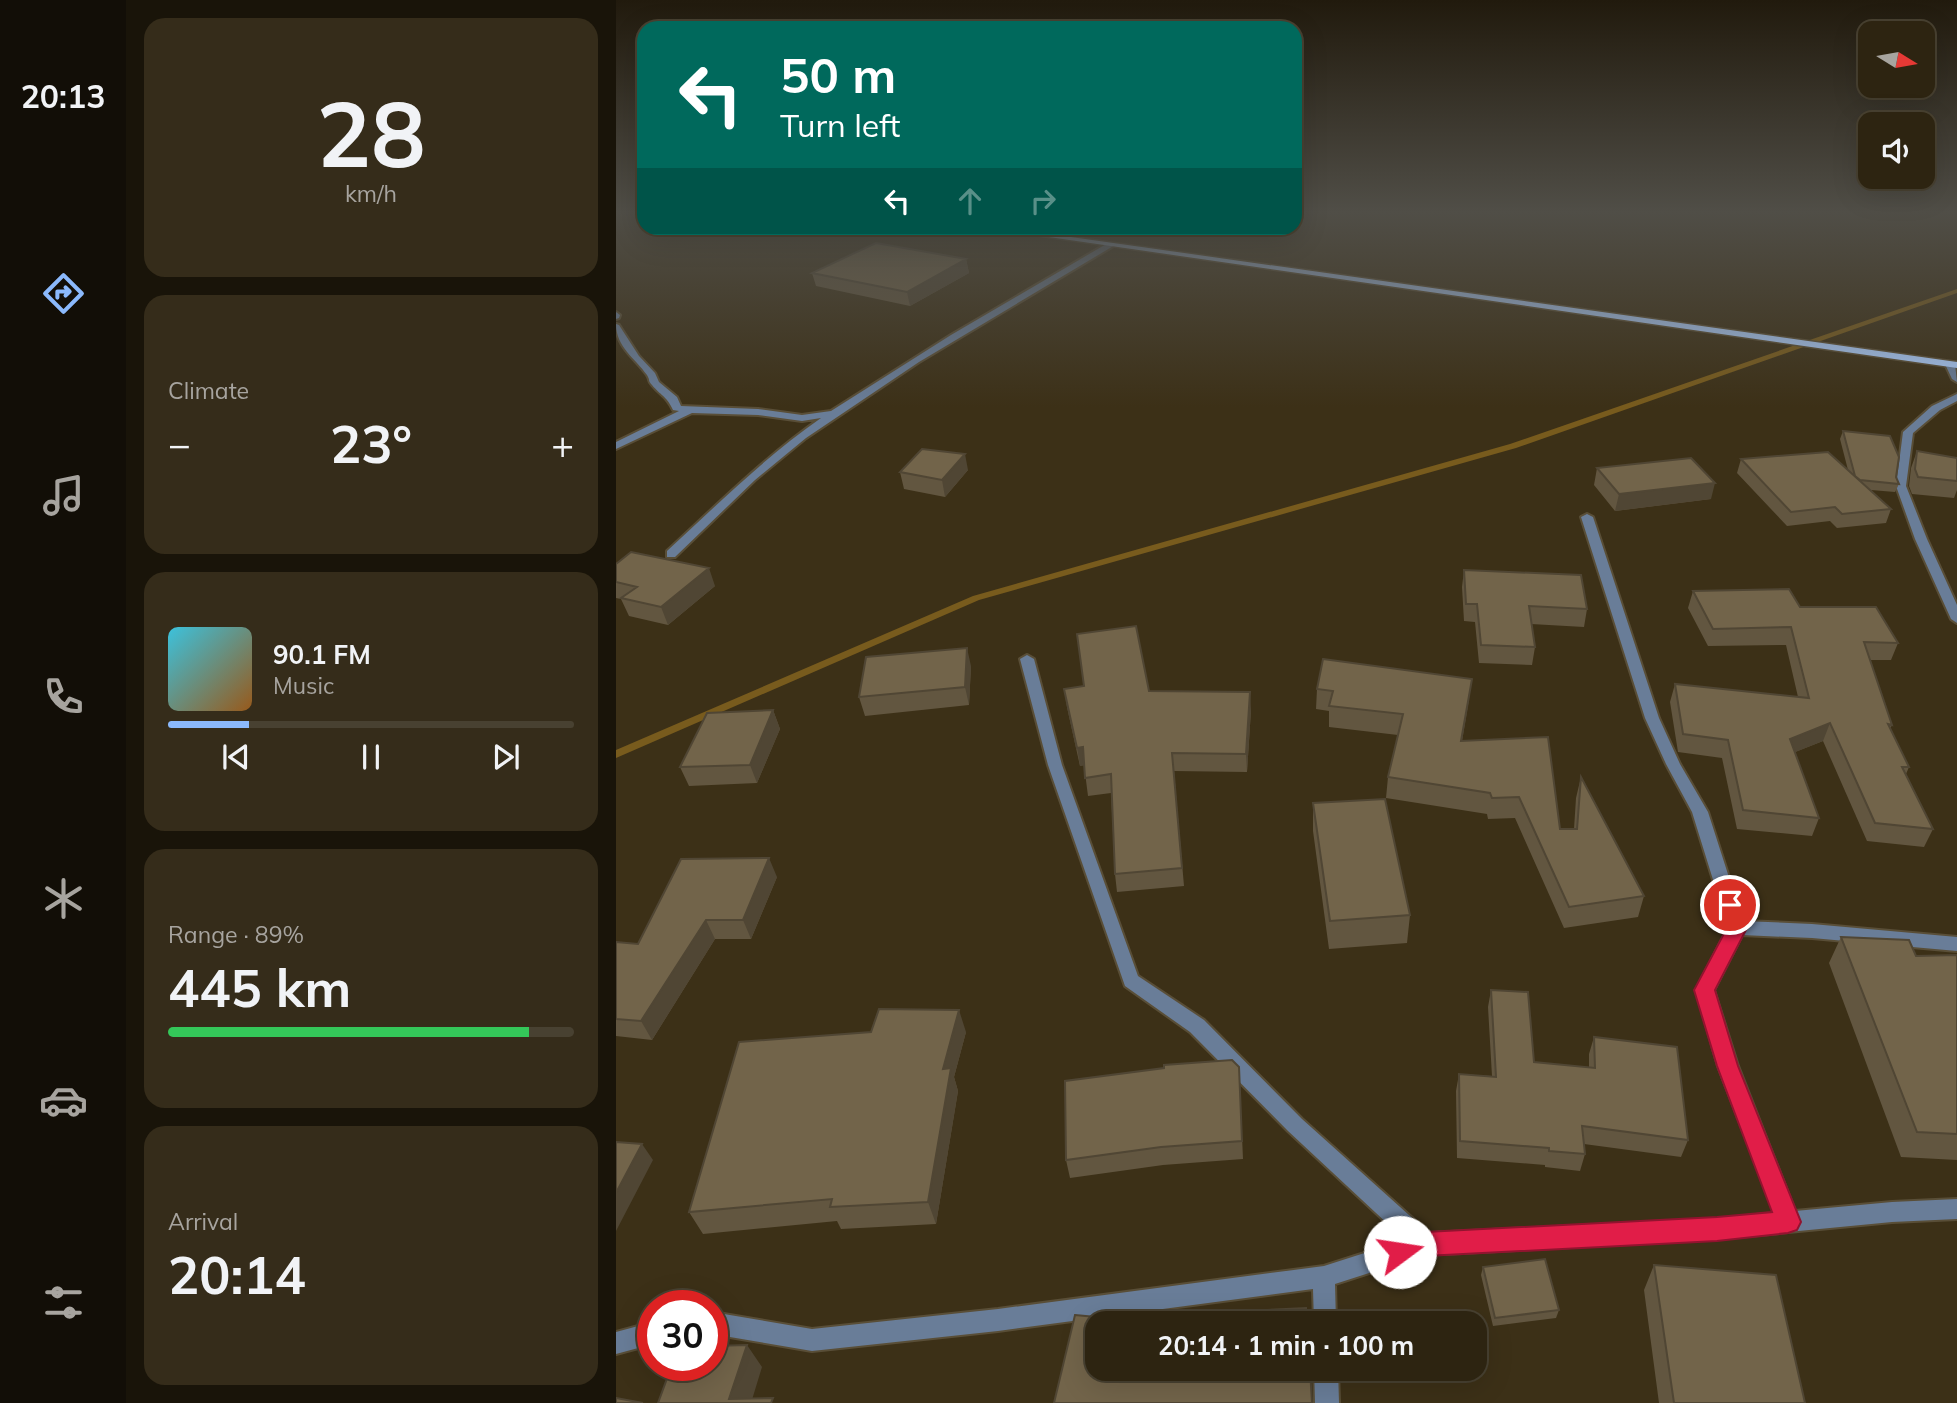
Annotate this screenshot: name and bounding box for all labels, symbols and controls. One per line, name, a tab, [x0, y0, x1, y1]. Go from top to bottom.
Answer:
north arrow	[1858, 21, 1936, 98]
map controls	[1858, 21, 1935, 189]
text: 50 m	[780, 44, 896, 105]
icon: left	[665, 49, 756, 140]
text: 20:13	[21, 76, 105, 116]
text: 28	[316, 76, 426, 190]
text: Turn left	[780, 105, 900, 145]
button: sound	[1858, 112, 1935, 189]
text: km/h	[345, 179, 397, 208]
icon: left	[878, 182, 916, 220]
icon: ahead	[951, 182, 989, 220]
icon: right	[1024, 182, 1062, 220]
icon: directions	[39, 269, 88, 318]
text: Climate	[168, 376, 249, 405]
text: 23°	[330, 411, 412, 476]
text: −	[168, 420, 191, 468]
text: +	[551, 420, 574, 468]
icon: music	[39, 471, 88, 520]
text: 90.1 FM	[273, 638, 371, 671]
text: Music	[273, 671, 334, 700]
icon: phone	[39, 672, 88, 721]
icon: previous	[217, 738, 255, 776]
icon: pause	[352, 738, 390, 776]
icon: next	[487, 738, 525, 776]
icon: climate	[39, 874, 88, 923]
pin	[1700, 875, 1760, 935]
icon: arrive	[1711, 886, 1749, 924]
text: Range · 89%	[168, 920, 304, 949]
text: 445 km	[168, 955, 351, 1020]
icon: car	[39, 1076, 88, 1125]
text: Arrival	[168, 1207, 238, 1236]
position arrow	[1363, 1215, 1437, 1289]
text: 20:14	[168, 1242, 306, 1307]
icon: filters	[39, 1278, 88, 1327]
speed limit sign: 30	[637, 1290, 728, 1381]
text: 20:14 · 1 min · 100 m	[1158, 1329, 1414, 1362]

